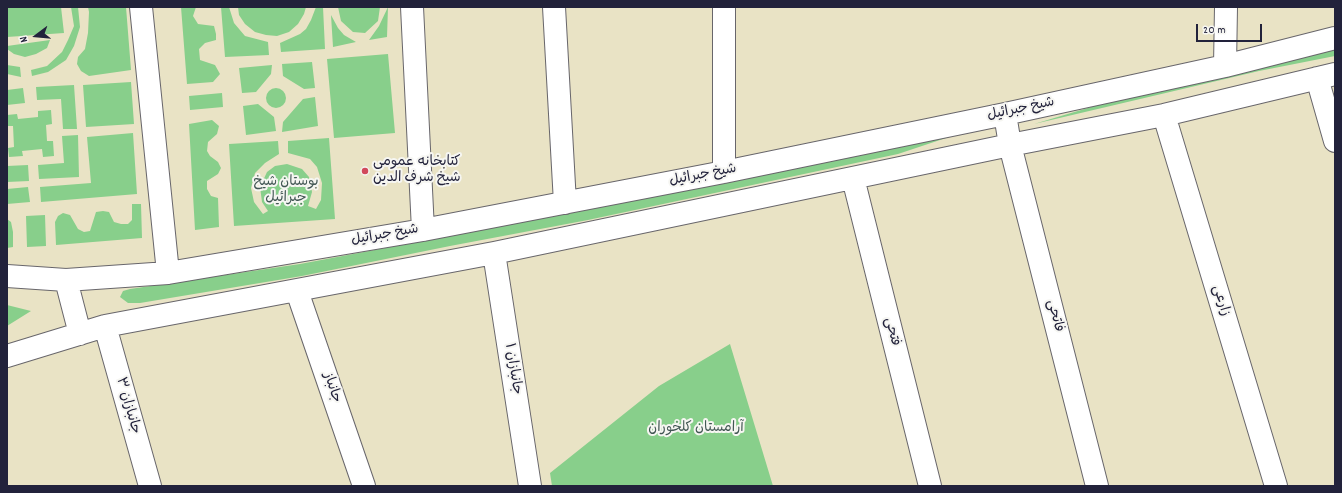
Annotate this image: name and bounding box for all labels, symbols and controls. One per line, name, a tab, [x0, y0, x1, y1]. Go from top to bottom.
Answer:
north arrow	[16, 16, 56, 56]
scale bar	[1198, 16, 1264, 42]
text: 20 m	[1203, 22, 1226, 39]
text: N	[16, 34, 33, 44]
street label: شیخ جبرائیل	[986, 95, 1056, 125]
place label: کتابخانه عمومی شیخ شرف الدین	[373, 155, 461, 188]
street label: شیخ جبرائیل	[668, 161, 738, 191]
marker: کتابخانه عمومی شیخ شرف الدین	[360, 166, 370, 176]
park label: بوستان شیخ جبرائیل	[253, 175, 319, 208]
street label: شیخ جبرائیل	[350, 222, 420, 250]
street label: زارعی	[1207, 284, 1233, 318]
street label: فاتحی	[1042, 298, 1066, 334]
street label: فتحی	[879, 316, 903, 348]
street label: جانبازان ۱	[500, 342, 524, 396]
street label: جانباز	[318, 371, 344, 405]
street label: جانبازان ۳	[111, 376, 143, 436]
park label: آرامستان کلخوران	[648, 421, 744, 437]

